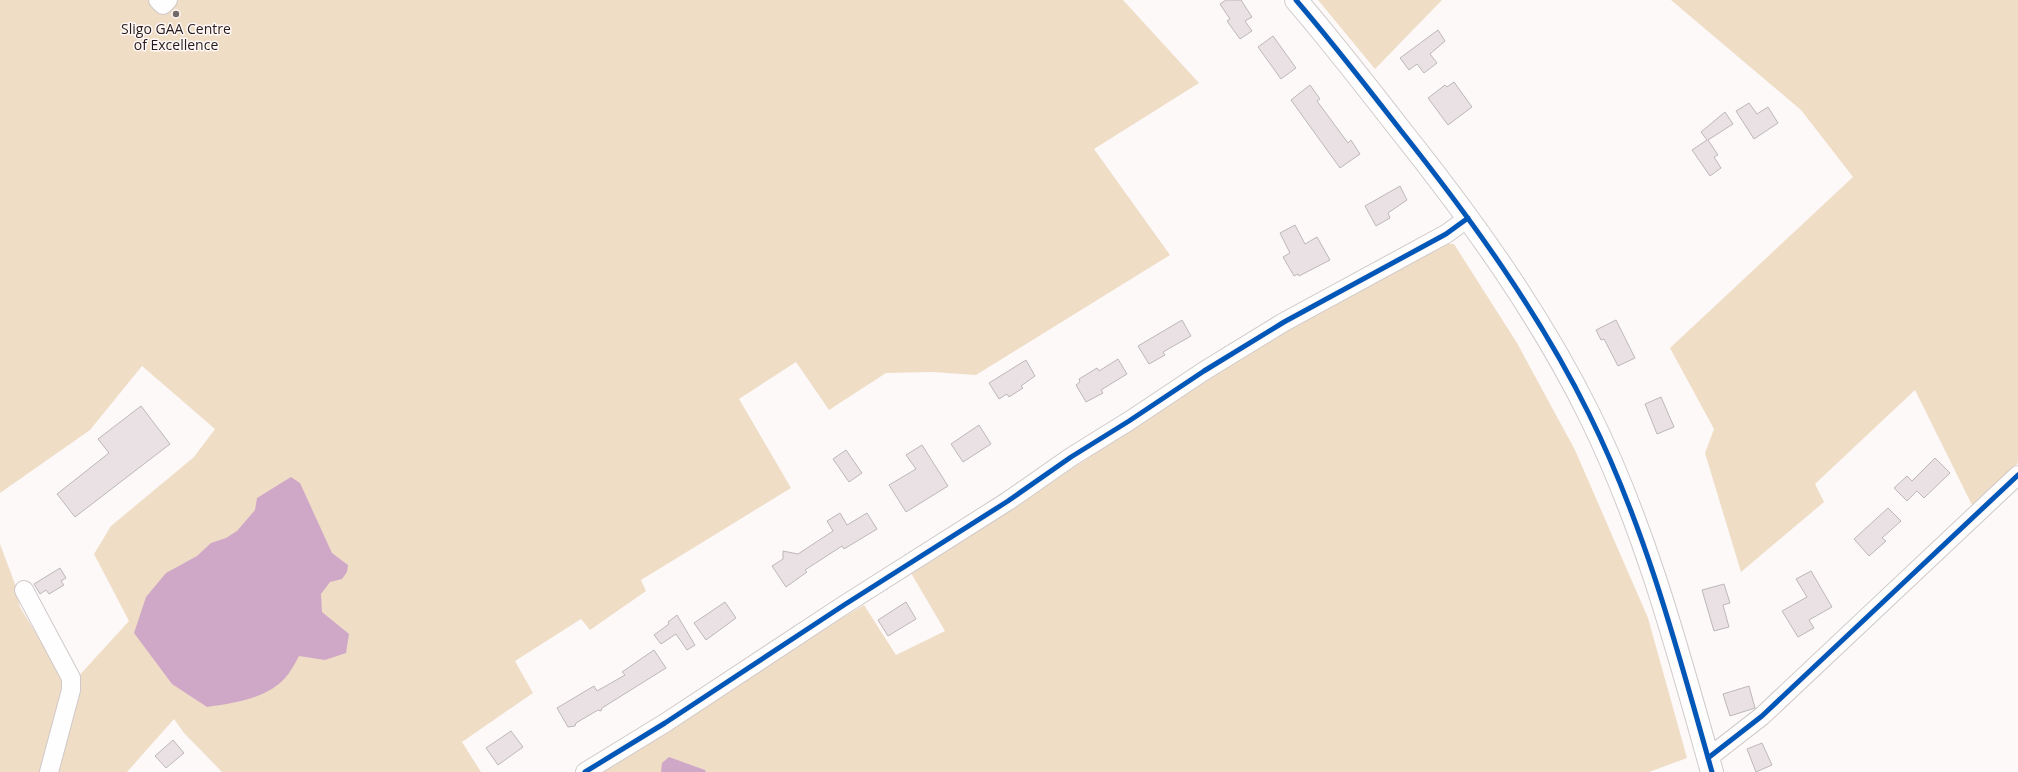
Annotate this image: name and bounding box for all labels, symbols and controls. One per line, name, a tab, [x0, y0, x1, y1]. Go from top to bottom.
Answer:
marker: Sligo GAA Centre of Excellence	[171, 9, 181, 19]
place label: Sligo GAA Centre of Excellence	[121, 19, 231, 54]

